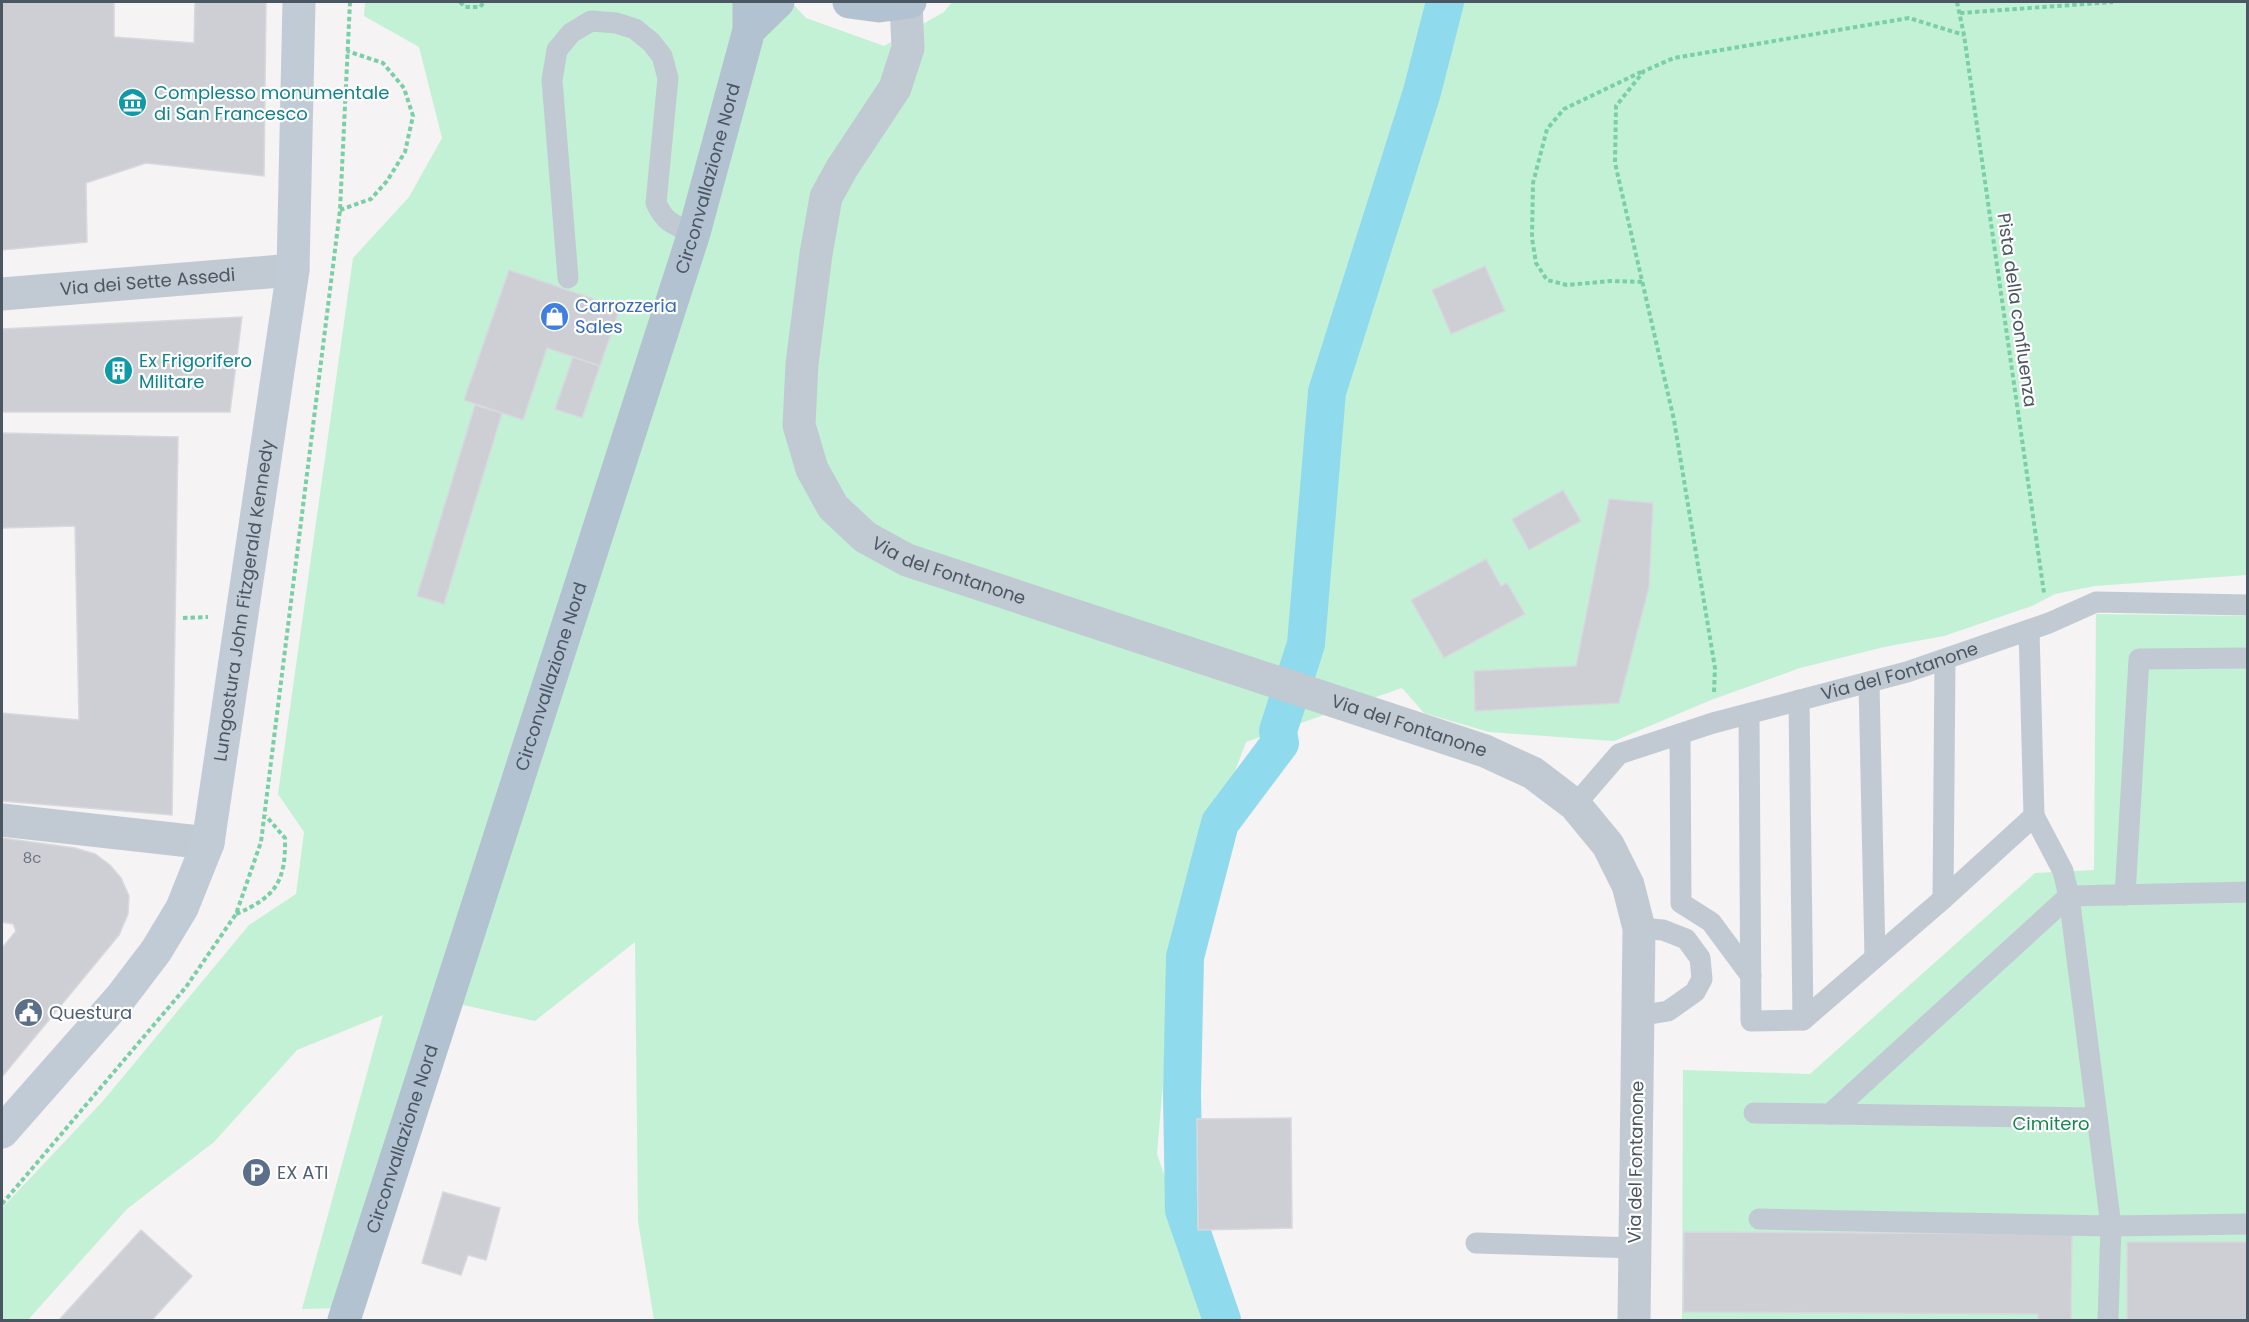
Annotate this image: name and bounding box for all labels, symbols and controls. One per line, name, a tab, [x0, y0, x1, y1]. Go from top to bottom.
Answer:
place label: Complesso monumentale di San Francesco	[154, 80, 389, 126]
street label: Circonvallazione Nord	[669, 80, 746, 277]
museum icon: Complesso monumentale di San Francesco	[117, 87, 149, 119]
street label: Pista della confluenza	[1991, 211, 2043, 409]
street label: Via dei Sette Assedi	[59, 262, 236, 301]
place label: Carrozzeria Sales	[575, 293, 677, 339]
shop icon: Carrozzeria Sales	[538, 300, 570, 332]
place label: Ex Frigorifero Militare	[139, 348, 252, 394]
building icon: Ex Frigorifero Militare	[102, 355, 134, 387]
street label: Lungostura John Fitzgerald Kennedy	[207, 438, 280, 763]
street label: Via del Fontanone	[867, 530, 1029, 610]
street label: Circonvallazione Nord	[509, 579, 593, 774]
street label: Via del Fontanone	[1818, 635, 1981, 706]
street label: Via del Fontanone	[1328, 688, 1491, 763]
house number: 8c	[23, 847, 41, 868]
public building icon: Questura	[12, 997, 44, 1029]
place label: Questura	[49, 1000, 132, 1025]
street label: Circonvallazione Nord	[360, 1041, 444, 1237]
street label: Via del Fontanone	[1622, 1080, 1649, 1244]
park label: Cimitero	[2012, 1111, 2090, 1136]
parking icon: EX ATI	[240, 1157, 272, 1189]
place label: EX ATI	[277, 1160, 329, 1185]

